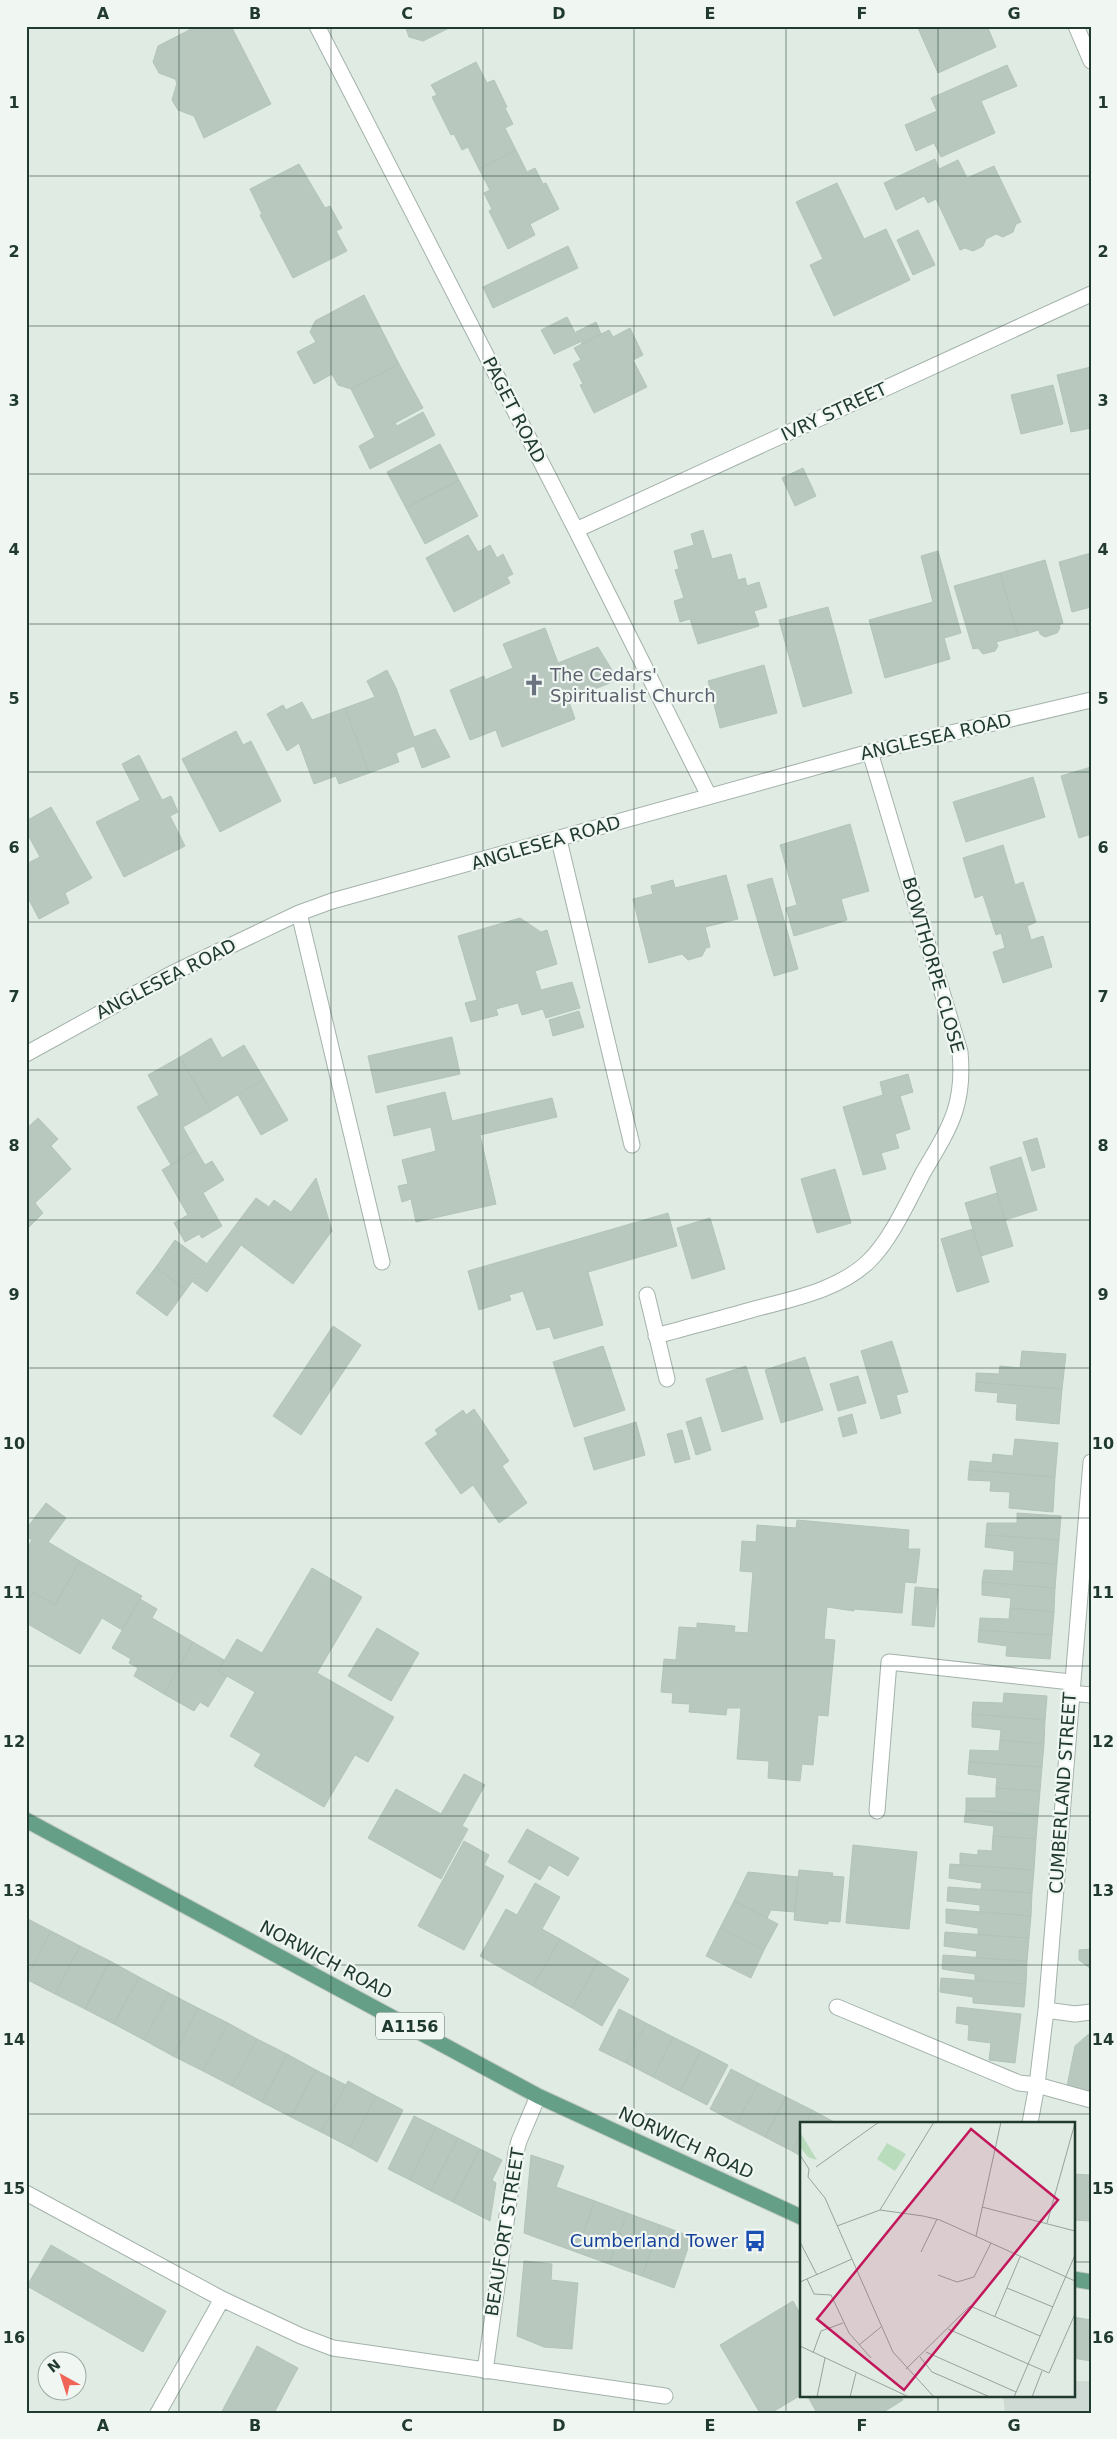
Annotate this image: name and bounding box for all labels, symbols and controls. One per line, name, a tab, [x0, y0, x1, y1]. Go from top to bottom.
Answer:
text: A	[97, 4, 110, 23]
text: B	[249, 4, 261, 23]
text: C	[401, 4, 413, 23]
text: D	[552, 4, 566, 23]
text: E	[705, 4, 715, 23]
text: F	[857, 4, 867, 23]
text: G	[1007, 4, 1021, 23]
text: 1	[8, 93, 20, 112]
text: 1	[1097, 93, 1109, 112]
text: 2	[8, 242, 20, 261]
text: 2	[1097, 242, 1109, 261]
street label: PAGET ROAD	[479, 353, 550, 466]
street label: IVRY STREET	[778, 377, 891, 445]
text: 3	[8, 391, 20, 410]
text: 3	[1097, 391, 1109, 410]
text: 4	[8, 540, 20, 559]
text: 4	[1097, 540, 1109, 559]
place label: The Cedars' Spiritualist Church	[549, 664, 716, 706]
church icon: The Cedars' Spiritualist Church	[521, 672, 547, 698]
text: 5	[8, 689, 20, 708]
text: 5	[1097, 689, 1109, 708]
street label: ANGLESEA ROAD	[858, 709, 1014, 764]
street label: ANGLESEA ROAD	[469, 811, 623, 874]
text: 6	[8, 838, 20, 857]
text: 6	[1097, 838, 1109, 857]
street label: BOWTHORPE CLOSE	[898, 874, 969, 1055]
street label: ANGLESEA ROAD	[92, 934, 239, 1023]
text: 7	[8, 987, 20, 1006]
text: 7	[1097, 987, 1109, 1006]
text: 8	[8, 1136, 20, 1155]
text: 8	[1097, 1136, 1109, 1155]
text: 9	[8, 1285, 20, 1304]
text: 9	[1097, 1285, 1109, 1304]
text: 10	[3, 1434, 25, 1453]
text: 10	[1092, 1434, 1114, 1453]
text: 11	[3, 1583, 25, 1602]
text: 11	[1092, 1583, 1114, 1602]
street label: CUMBERLAND STREET	[1045, 1690, 1080, 1894]
text: 12	[3, 1732, 25, 1751]
text: 12	[1092, 1732, 1114, 1751]
text: 13	[3, 1881, 25, 1900]
text: 13	[1092, 1881, 1114, 1900]
street label: NORWICH ROAD	[256, 1916, 396, 2003]
road number: A1156	[376, 2012, 444, 2040]
text: 14	[3, 2030, 25, 2049]
text: 14	[1092, 2030, 1114, 2049]
street label: NORWICH ROAD	[615, 2102, 757, 2183]
inset map	[800, 2122, 1074, 2396]
street label: BEAUFORT STREET	[481, 2145, 528, 2318]
text: 15	[3, 2179, 25, 2198]
text: 15	[1092, 2179, 1114, 2198]
bus stop icon: Cumberland Tower	[742, 2228, 768, 2254]
place label: Cumberland Tower	[570, 2230, 739, 2251]
text: 16	[3, 2328, 25, 2347]
text: 16	[1092, 2328, 1114, 2347]
north arrow	[38, 2352, 88, 2402]
text: N	[44, 2356, 63, 2376]
text: A	[97, 2416, 110, 2435]
text: B	[249, 2416, 261, 2435]
text: C	[401, 2416, 413, 2435]
text: D	[552, 2416, 566, 2435]
text: E	[705, 2416, 715, 2435]
text: F	[857, 2416, 867, 2435]
text: G	[1007, 2416, 1021, 2435]

